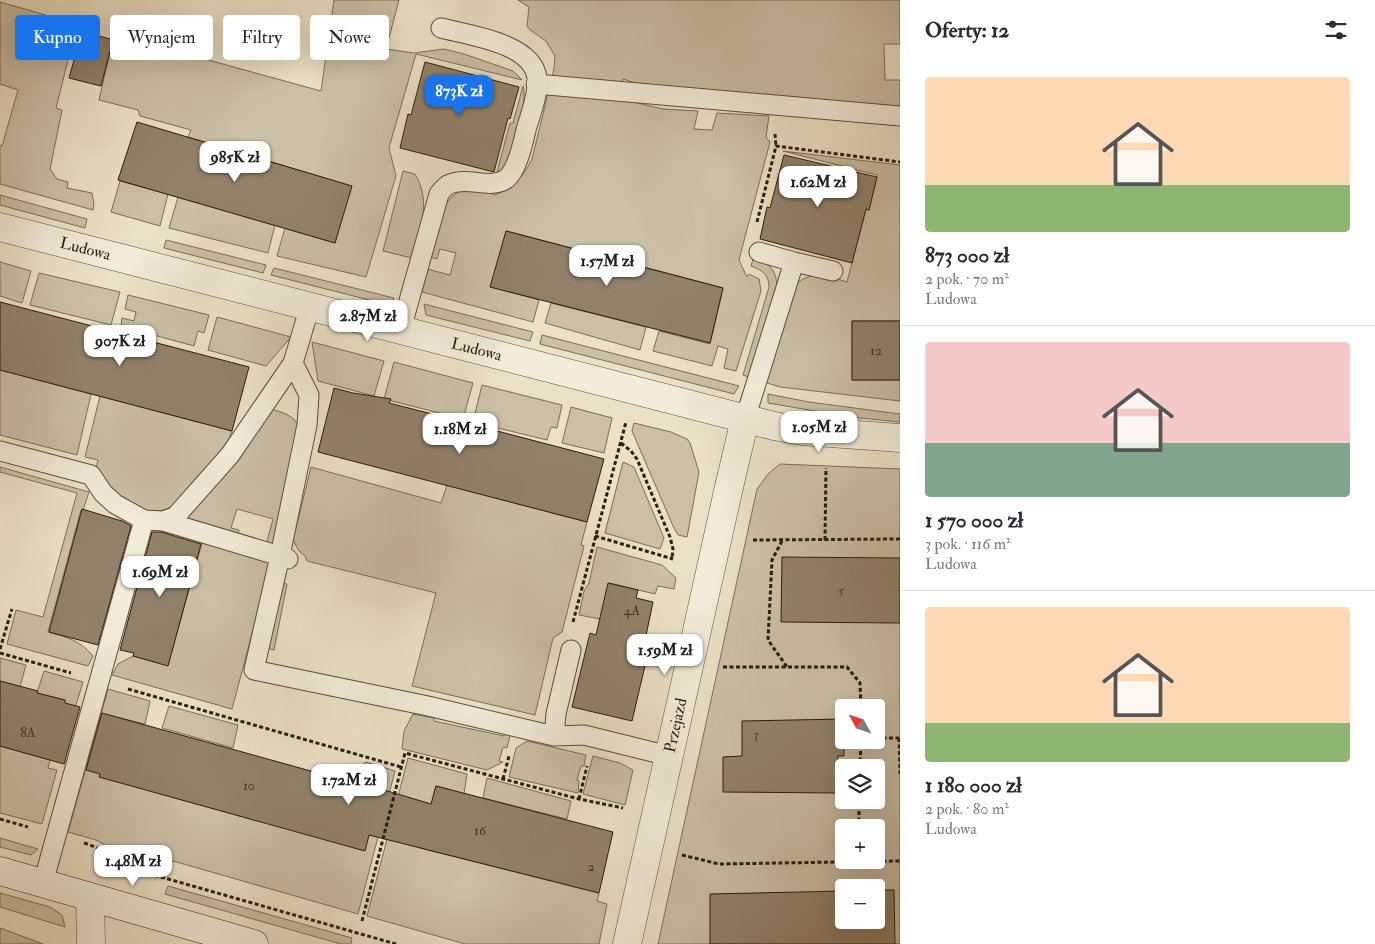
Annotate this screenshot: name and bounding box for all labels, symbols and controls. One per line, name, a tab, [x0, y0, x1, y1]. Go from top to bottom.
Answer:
chip: Kupno	[15, 15, 100, 60]
chip: Wynajem	[110, 15, 213, 60]
chip: Filtry	[223, 15, 300, 60]
chip: Nowe	[310, 15, 389, 60]
icon: filters	[1322, 16, 1350, 44]
text: Oferty: 12	[925, 17, 1009, 44]
pin: 873K zł	[413, 74, 505, 117]
text: 873K zł	[435, 81, 483, 101]
icon: home	[1093, 109, 1183, 199]
pin: 985K zł	[189, 140, 281, 183]
text: 985K zł	[210, 147, 260, 167]
pin: 1.62M zł	[766, 166, 870, 208]
text: 1.62M zł	[790, 172, 846, 192]
street label: Ludowa	[58, 233, 113, 265]
text: 873 000 zł	[925, 242, 1009, 269]
pin: 1.57M zł	[555, 244, 659, 287]
text: 1.57M zł	[580, 251, 634, 271]
text: 2 pok. · 70 m²	[925, 269, 1009, 289]
text: Ludowa	[925, 289, 977, 309]
pin: 2.87M zł	[316, 300, 420, 342]
text: 2.87M zł	[340, 306, 396, 326]
pin: 907K zł	[74, 324, 166, 367]
text: 907K zł	[95, 331, 145, 351]
street label: Ludowa	[449, 333, 504, 366]
house number: 12	[870, 342, 882, 359]
icon: home	[1093, 375, 1183, 465]
pin: 1.05M zł	[767, 410, 871, 453]
pin: 1.18M zł	[408, 412, 512, 455]
text: 1.05M zł	[792, 417, 846, 437]
text: 1.18M zł	[434, 419, 486, 439]
text: 1 570 000 zł	[925, 507, 1023, 534]
text: 3 pok. · 116 m²	[925, 534, 1011, 554]
text: Ludowa	[925, 554, 977, 574]
pin: 1.69M zł	[108, 556, 212, 598]
text: 1.69M zł	[132, 562, 188, 582]
house number: 5	[838, 582, 845, 599]
house number: 4A	[624, 602, 640, 619]
pin: 1.59M zł	[613, 634, 717, 676]
text: 1.59M zł	[638, 640, 692, 660]
icon: home	[1093, 640, 1183, 730]
street label: Przejazd	[660, 696, 692, 755]
north arrow	[835, 699, 885, 749]
map controls	[835, 699, 885, 929]
house number: 8A	[20, 724, 36, 741]
house number: 3	[753, 726, 759, 743]
button: layers	[835, 759, 885, 809]
pin: 1.72M zł	[297, 764, 401, 806]
text: 1.72M zł	[322, 770, 376, 790]
text: 1 180 000 zł	[925, 772, 1022, 799]
house number: 10	[243, 777, 255, 794]
text: 2 pok. · 80 m²	[925, 799, 1009, 819]
button: +	[835, 819, 885, 869]
text: Ludowa	[925, 819, 977, 839]
house number: 16	[474, 822, 487, 839]
pin: 1.48M zł	[81, 844, 185, 887]
text: 1.48M zł	[105, 851, 161, 871]
house number: 2	[587, 858, 595, 875]
button: −	[835, 879, 885, 929]

